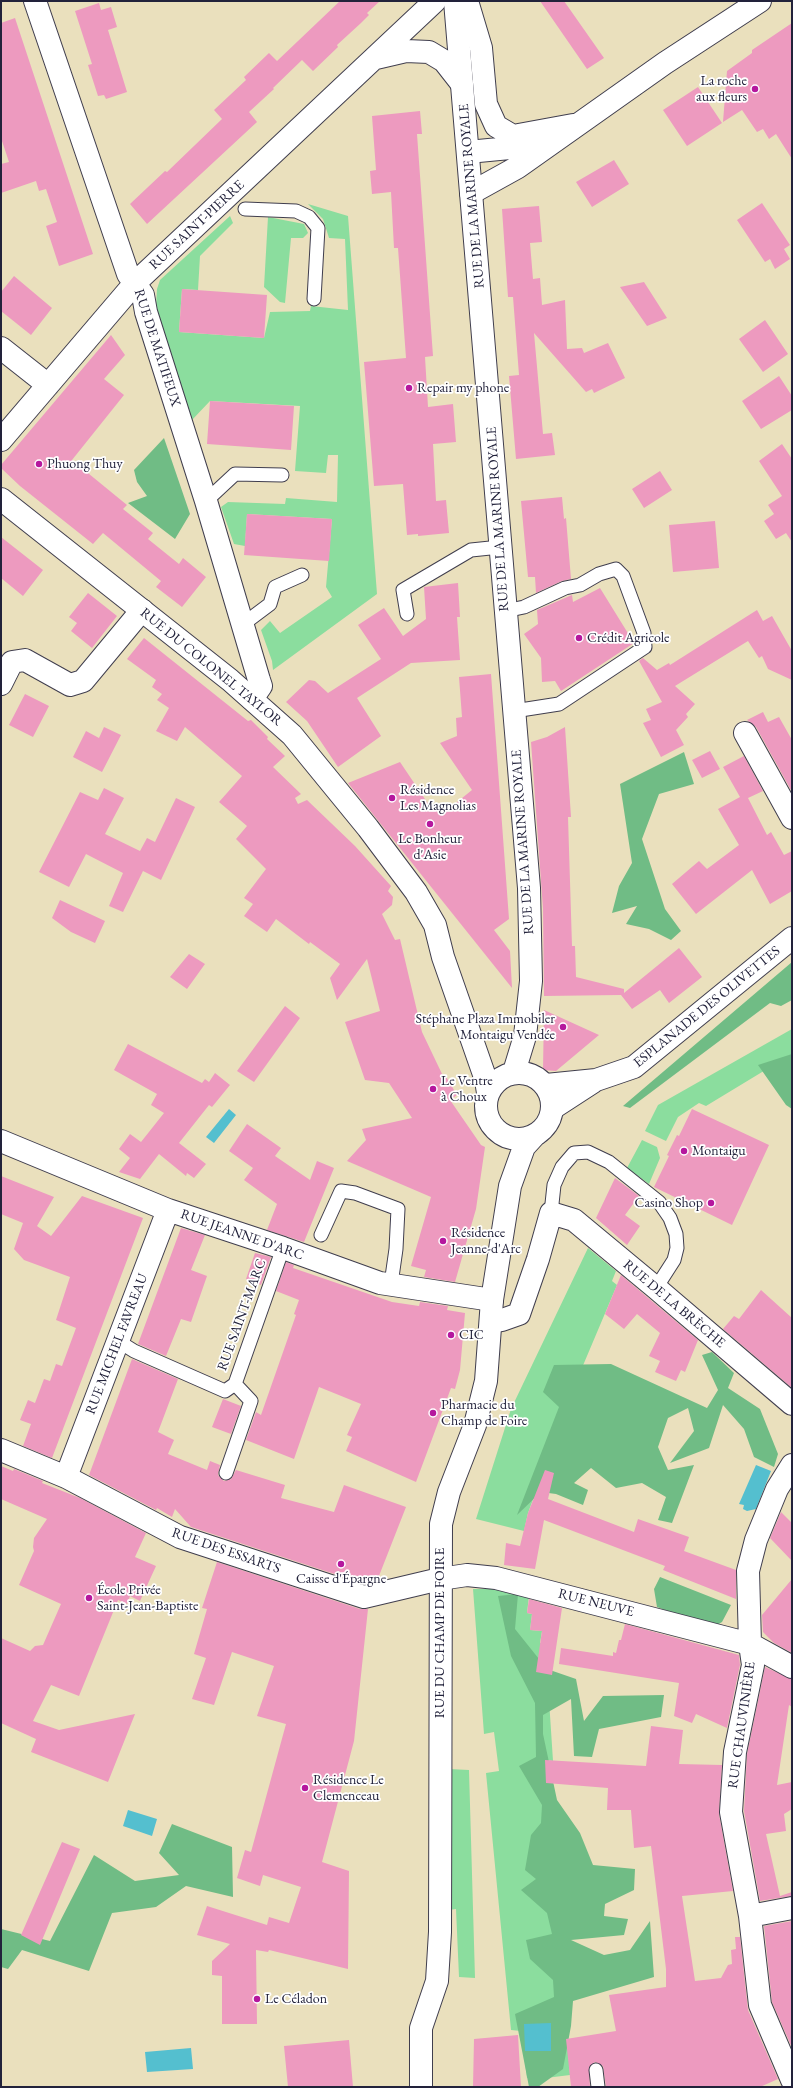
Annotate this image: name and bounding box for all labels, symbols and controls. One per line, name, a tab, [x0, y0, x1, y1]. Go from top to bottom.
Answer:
place label: La roche aux fleurs	[696, 73, 747, 106]
marker: La roche aux fleurs	[750, 84, 760, 94]
street label: RUE DE LA MARINE ROYALE	[456, 103, 488, 289]
street label: RUE SAINT-PIERRE	[146, 177, 248, 273]
street label: RUE DE MATIFEUX	[130, 287, 184, 409]
place label: Repair my phone	[417, 380, 509, 396]
marker: Repair my phone	[404, 383, 414, 393]
street label: RUE DE LA MARINE ROYALE	[483, 426, 513, 612]
place label: Phuong Thuy	[47, 456, 123, 472]
marker: Phuong Thuy	[34, 459, 44, 469]
street label: RUE DU COLONEL TAYLOR	[137, 604, 285, 730]
place label: Crédit Agricole	[587, 630, 669, 646]
marker: Crédit Agricole	[574, 633, 584, 643]
street label: RUE DE LA MARINE ROYALE	[508, 749, 538, 935]
place label: Résidence Les Magnolias	[400, 782, 476, 814]
marker: Résidence Les Magnolias	[387, 793, 397, 803]
marker: Le Bonheur d'Asie	[425, 819, 435, 829]
place label: Le Bonheur d'Asie	[398, 831, 462, 864]
street label: ESPLANADE DES OLIVETTES	[630, 943, 784, 1071]
place label: Stéphane Plaza Immobiler Montaigu Vendée	[415, 1011, 555, 1044]
marker: Stéphane Plaza Immobiler Montaigu Vendée	[558, 1022, 568, 1032]
place label: Le Ventre à Choux	[441, 1073, 493, 1106]
marker: Le Ventre à Choux	[428, 1084, 438, 1094]
place label: Montaigu	[692, 1143, 746, 1159]
marker: Montaigu	[679, 1146, 689, 1156]
place label: Casino Shop	[634, 1195, 703, 1211]
marker: Casino Shop	[706, 1198, 716, 1208]
street label: RUE JEANNE D'ARC	[178, 1206, 306, 1264]
place label: Résidence Jeanne-d'Arc	[451, 1225, 521, 1258]
marker: Résidence Jeanne-d'Arc	[438, 1236, 448, 1246]
street label: RUE DE LA BRÈCHE	[619, 1256, 729, 1352]
street label: RUE SAINT-MARC	[214, 1257, 270, 1373]
street label: RUE MICHEL FAVREAU	[82, 1271, 152, 1417]
place label: CIC	[459, 1327, 484, 1343]
marker: CIC	[446, 1330, 456, 1340]
place label: Pharmacie du Champ de Foire	[441, 1397, 527, 1430]
marker: Pharmacie du Champ de Foire	[428, 1408, 438, 1418]
street label: RUE DES ESSARTS	[169, 1525, 283, 1577]
street label: RUE DU CHAMP DE FOIRE	[432, 1548, 448, 1718]
marker: Caisse d'Épargne	[336, 1559, 346, 1569]
place label: Caisse d'Épargne	[296, 1571, 386, 1587]
place label: École Privée Saint-Jean-Baptiste	[97, 1582, 198, 1614]
street label: RUE NEUVE	[556, 1585, 636, 1621]
marker: École Privée Saint-Jean-Baptiste	[84, 1593, 94, 1603]
street label: RUE CHAUVINIÈRE	[725, 1660, 759, 1790]
place label: Résidence Le Clemenceau	[313, 1772, 384, 1804]
marker: Résidence Le Clemenceau	[300, 1783, 310, 1793]
place label: Le Céladon	[265, 1991, 327, 2007]
marker: Le Céladon	[252, 1994, 262, 2004]

